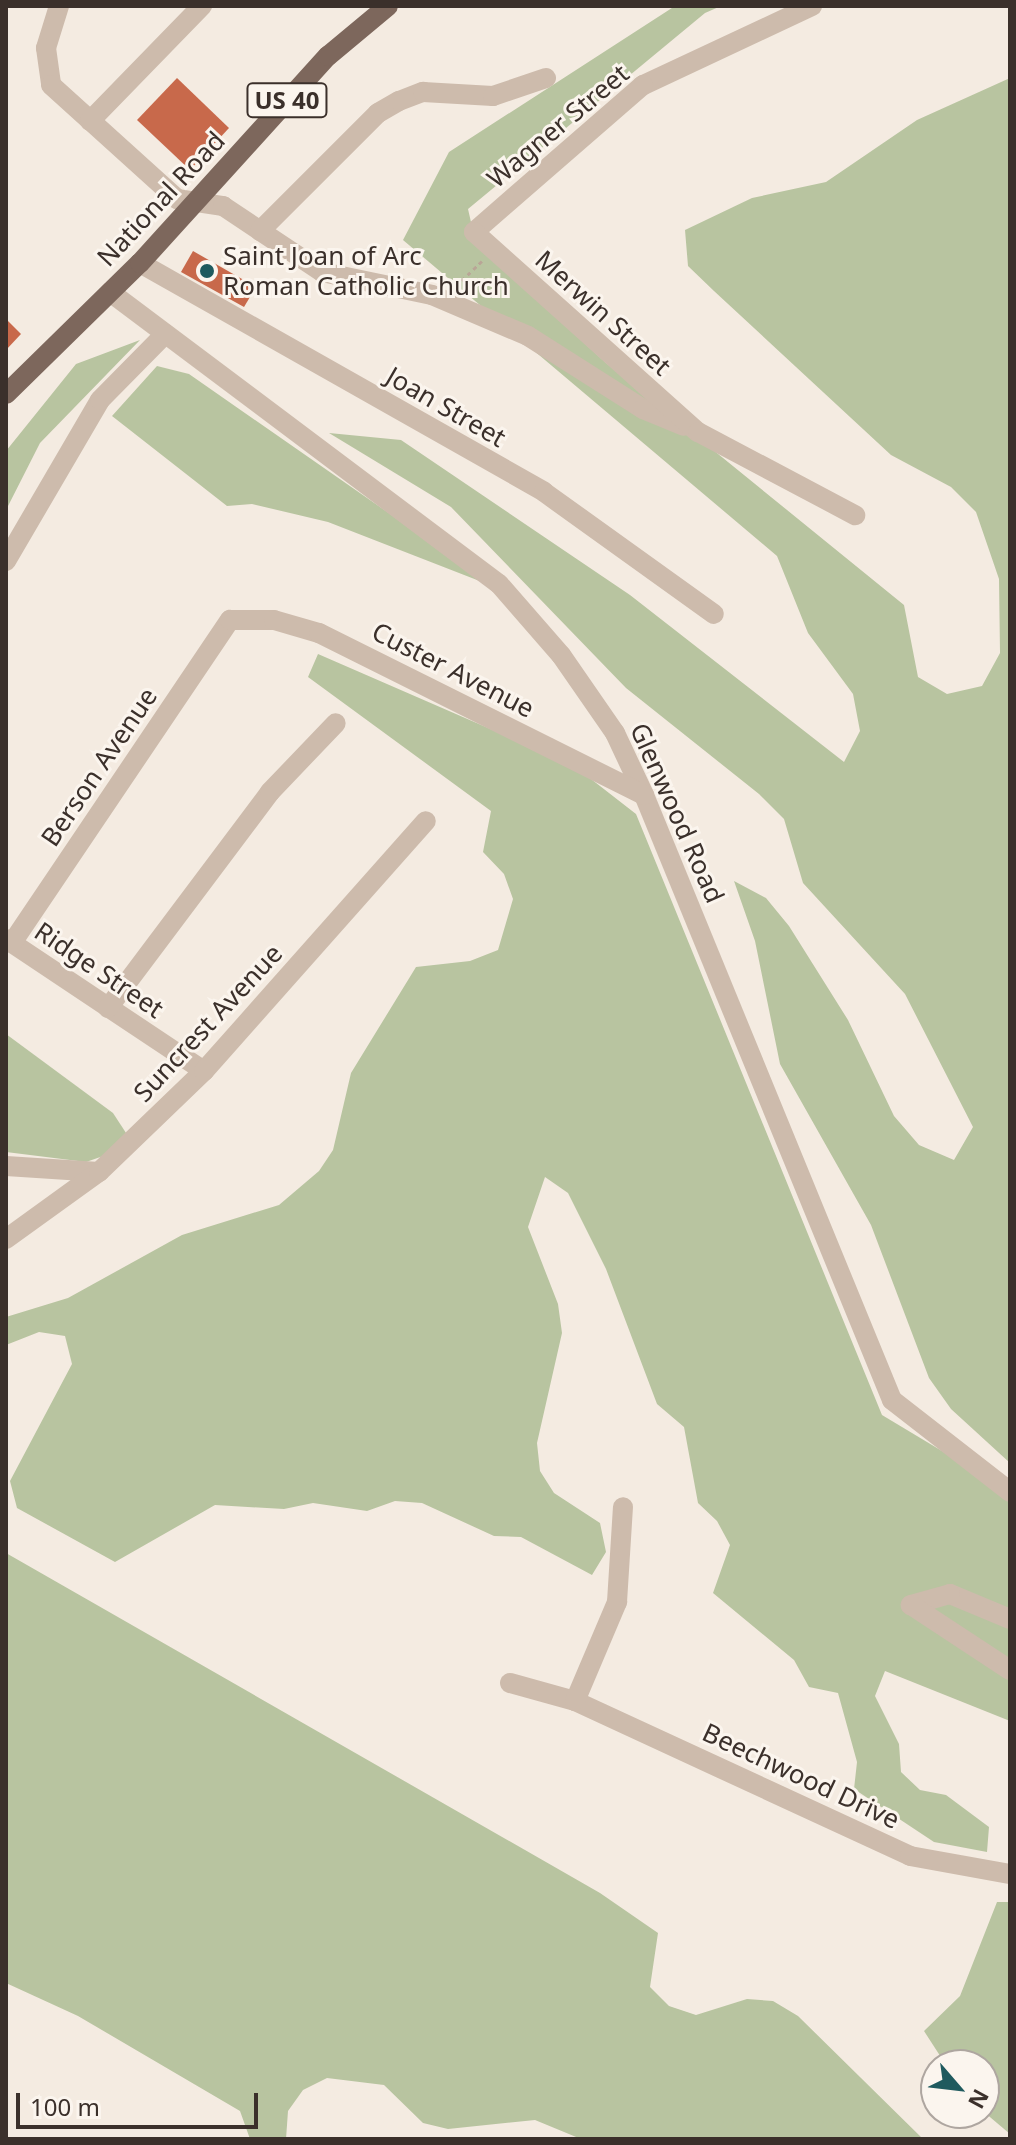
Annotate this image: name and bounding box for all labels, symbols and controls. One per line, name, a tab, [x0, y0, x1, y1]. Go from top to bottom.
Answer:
street label: Wagner Street	[481, 58, 635, 194]
road number: US 40	[245, 80, 329, 120]
street label: National Road	[91, 125, 231, 273]
place label: Saint Joan of Arc Roman Catholic Church	[223, 240, 509, 302]
street label: Merwin Street	[529, 244, 677, 382]
marker: Saint Joan of Arc Roman Catholic Church	[198, 262, 216, 280]
street label: Joan Street	[381, 360, 511, 454]
street label: Custer Avenue	[367, 616, 539, 724]
street label: Berson Avenue	[34, 682, 164, 852]
street label: Glenwood Road	[623, 718, 731, 908]
street label: Ridge Street	[29, 915, 169, 1025]
street label: Suncrest Avenue	[127, 938, 289, 1108]
street label: Beechwood Drive	[698, 1717, 904, 1835]
north arrow	[920, 2049, 1000, 2129]
scale bar	[20, 2077, 262, 2127]
text: N	[962, 2084, 997, 2114]
text: 100 m	[30, 2090, 100, 2123]

